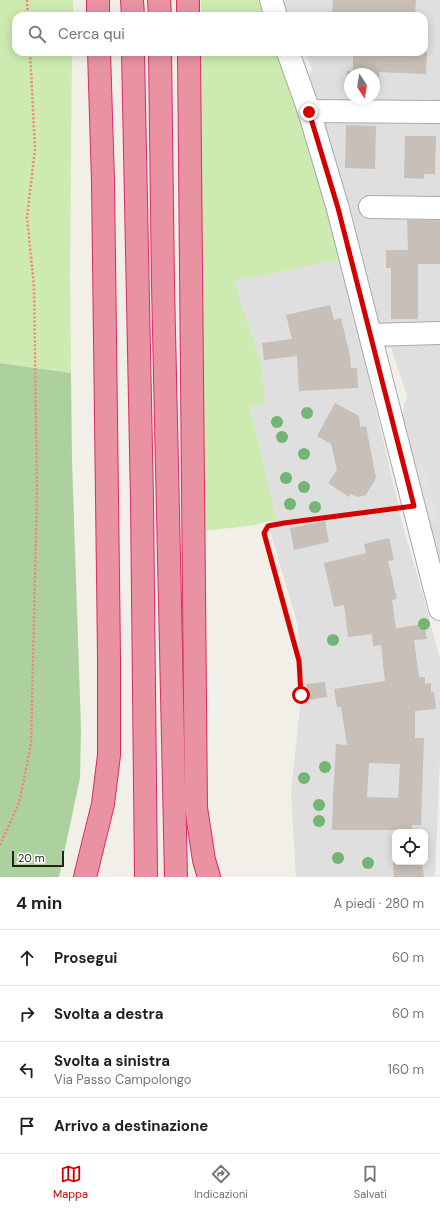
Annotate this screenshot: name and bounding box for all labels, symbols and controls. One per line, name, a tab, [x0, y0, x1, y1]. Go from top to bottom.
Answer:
search box	[12, 12, 428, 56]
icon: search	[26, 23, 48, 45]
text: Cerca qui	[58, 24, 125, 44]
north arrow	[344, 68, 380, 104]
route end	[300, 103, 318, 121]
route start	[292, 686, 310, 704]
map controls	[392, 829, 428, 865]
button: locate	[392, 829, 428, 865]
scale bar	[12, 849, 64, 868]
text: 20 m	[18, 851, 44, 865]
text: 4 min	[16, 892, 62, 914]
text: A piedi · 280 m	[333, 895, 424, 912]
icon: ahead	[16, 947, 38, 969]
text: Prosegui	[54, 948, 117, 968]
text: 60 m	[392, 949, 424, 966]
icon: right	[16, 1003, 38, 1025]
text: Svolta a destra	[54, 1004, 164, 1024]
text: 60 m	[392, 1005, 424, 1022]
text: Svolta a sinistra	[54, 1051, 170, 1071]
icon: left	[16, 1059, 38, 1081]
text: 160 m	[388, 1061, 424, 1078]
text: Via Passo Campolongo	[54, 1071, 191, 1088]
icon: arrive	[16, 1115, 38, 1137]
text: Arrivo a destinazione	[54, 1116, 208, 1136]
tab: Mappa	[53, 1163, 88, 1201]
tab: Indicazioni	[194, 1163, 248, 1201]
tab: Salvati	[354, 1163, 387, 1201]

